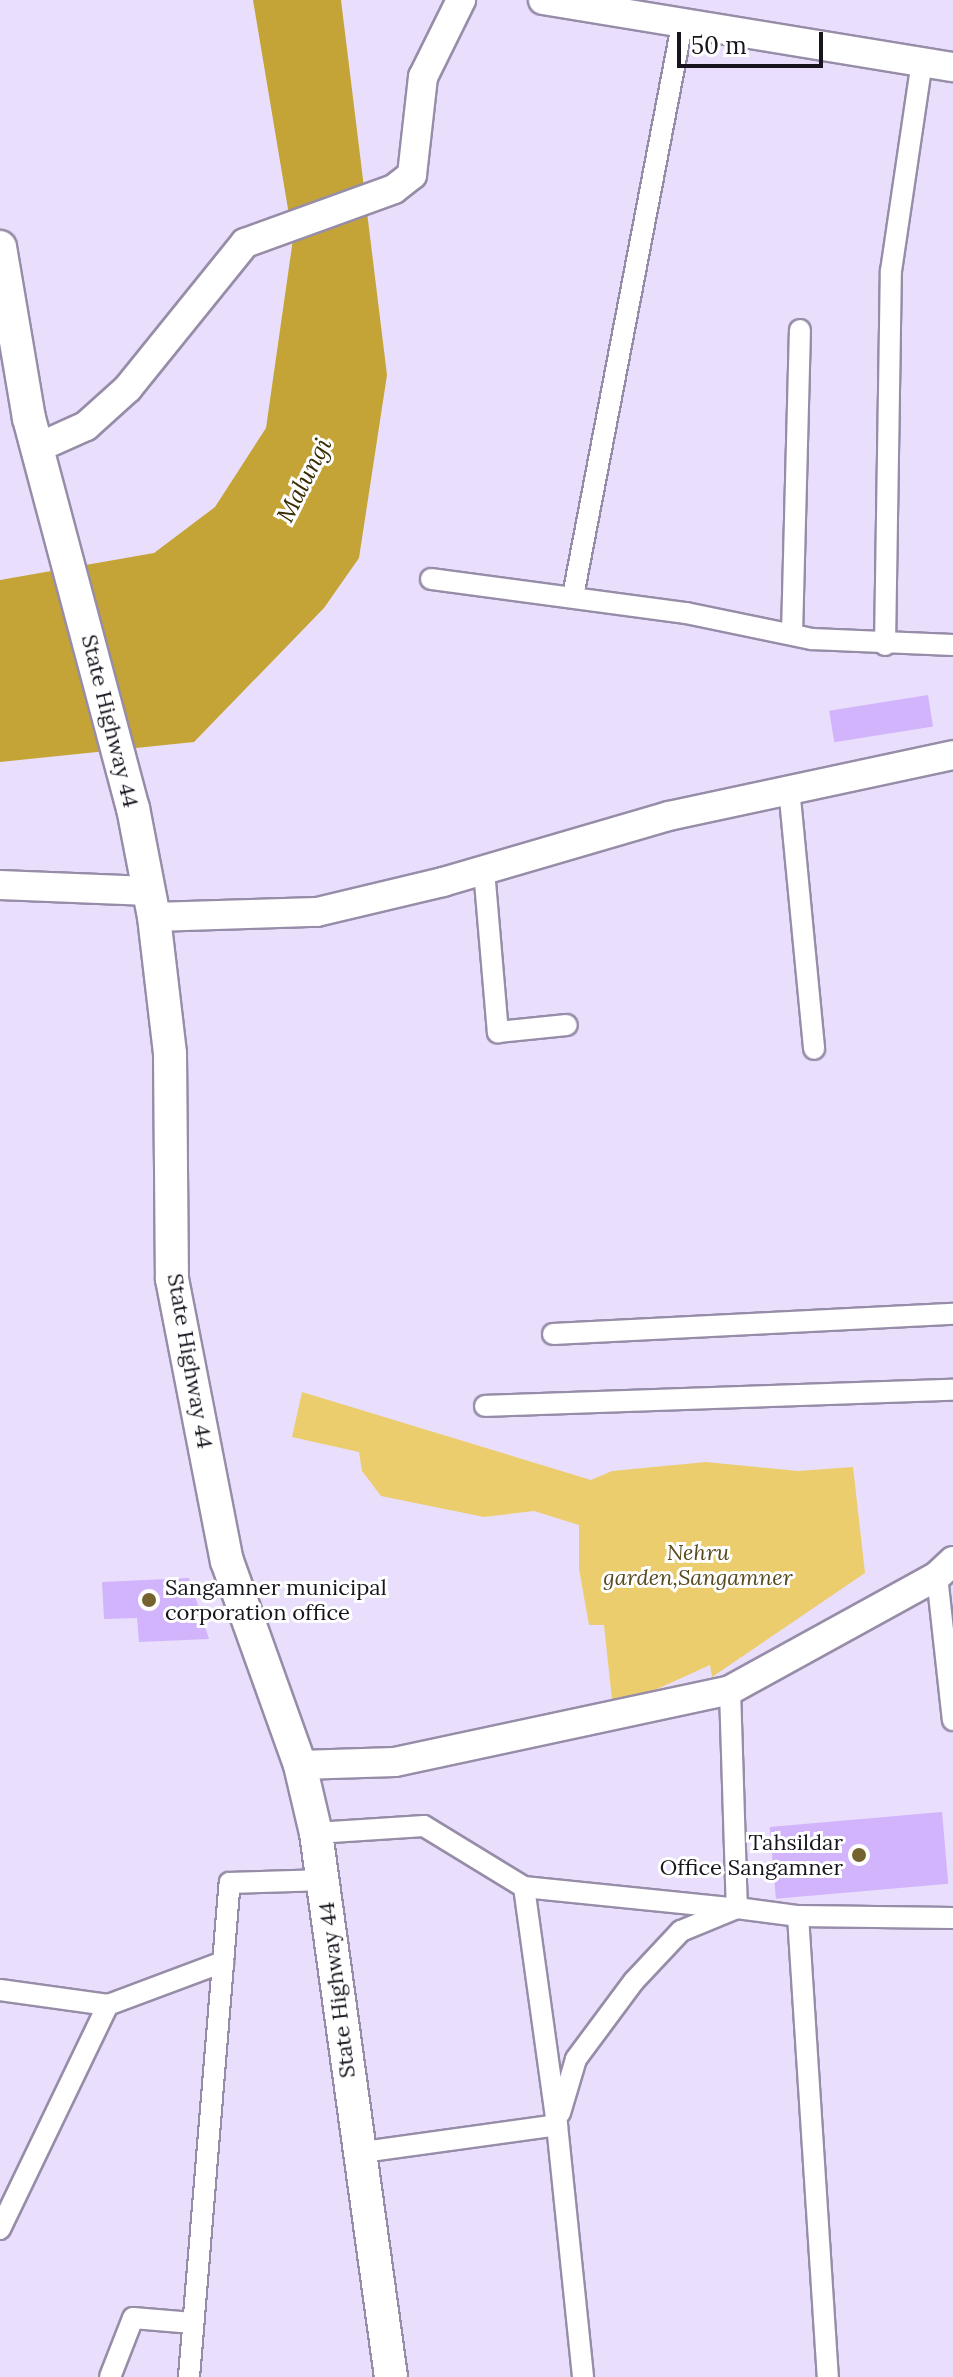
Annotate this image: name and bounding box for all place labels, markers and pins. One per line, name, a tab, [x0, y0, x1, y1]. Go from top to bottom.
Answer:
place label: Sangamner municipal corporation office	[165, 1574, 387, 1626]
marker: Sangamner municipal corporation office	[140, 1591, 158, 1609]
place label: Tahsildar Office Sangamner	[660, 1829, 843, 1880]
marker: Tahsildar Office Sangamner	[850, 1846, 868, 1864]

